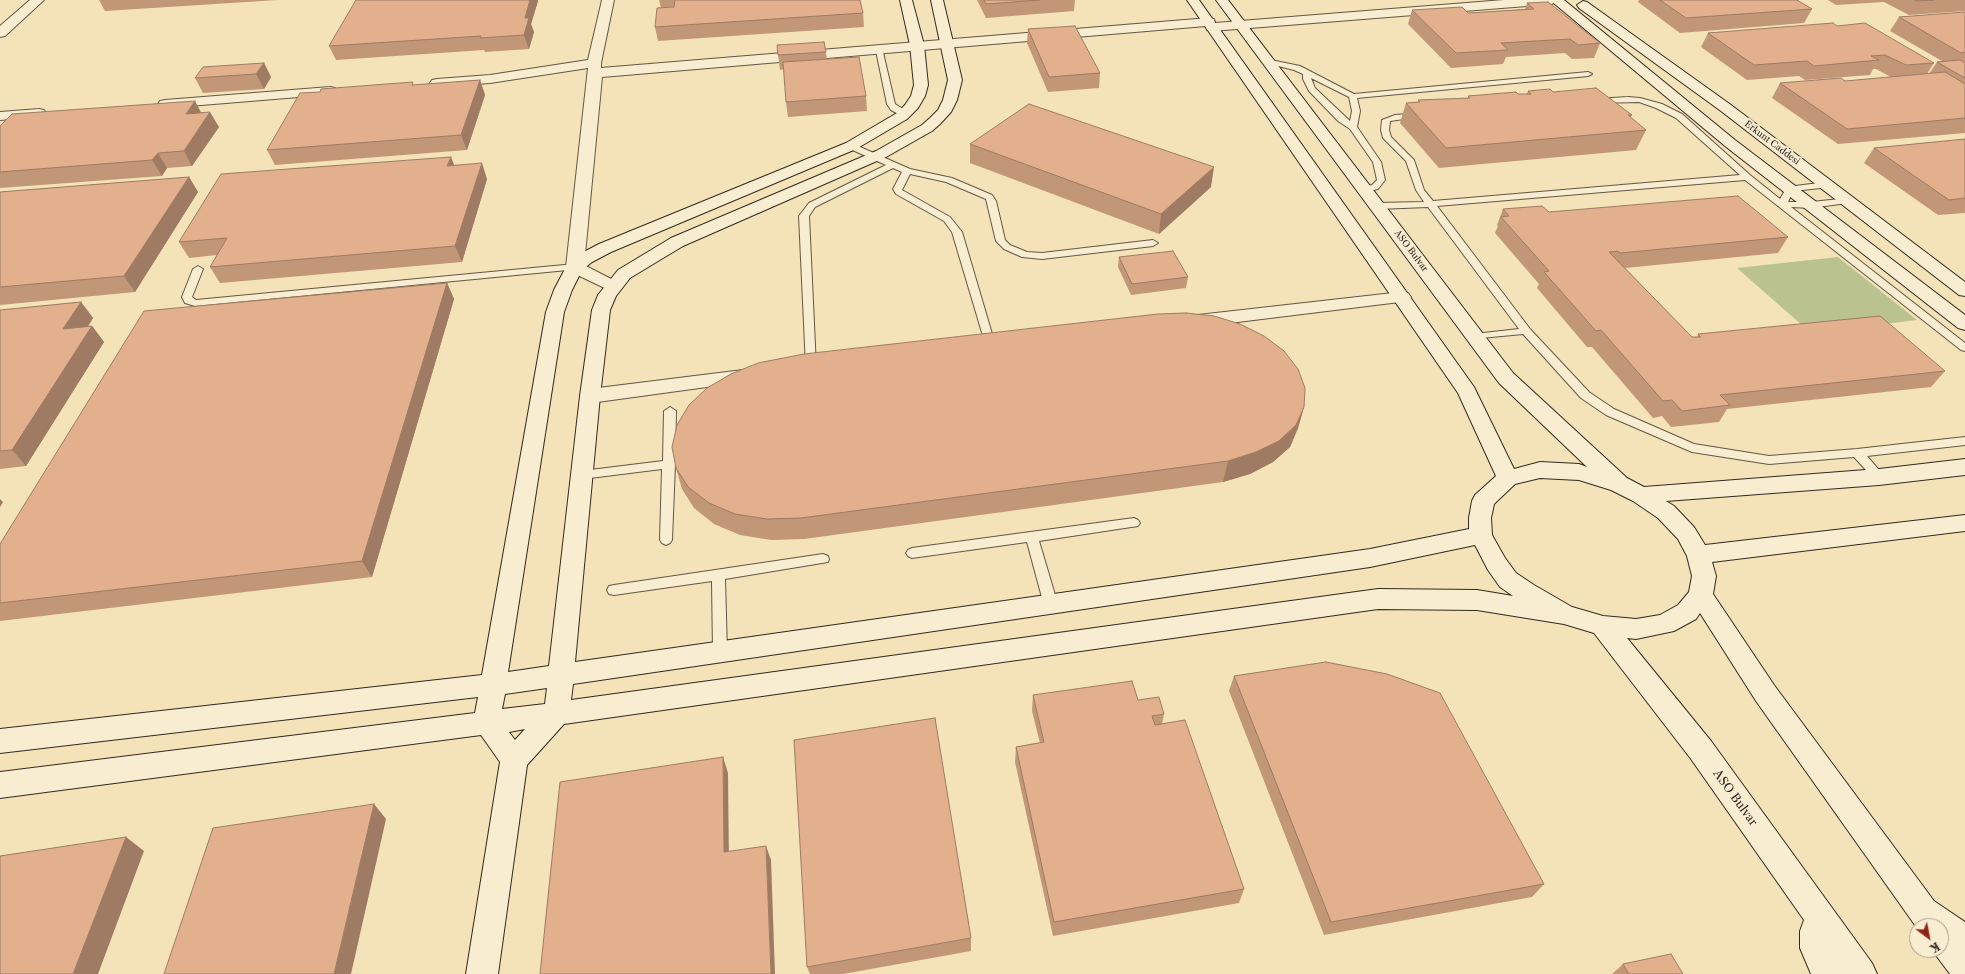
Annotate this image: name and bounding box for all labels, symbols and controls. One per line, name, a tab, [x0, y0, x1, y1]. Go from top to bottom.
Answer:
street label: Erkunt Caddesi	[1742, 119, 1802, 167]
street label: ASO Bulvar	[1392, 228, 1430, 274]
street label: ASO Bulvar	[1710, 767, 1760, 829]
north arrow	[1909, 918, 1949, 958]
text: K	[1927, 939, 1942, 956]

